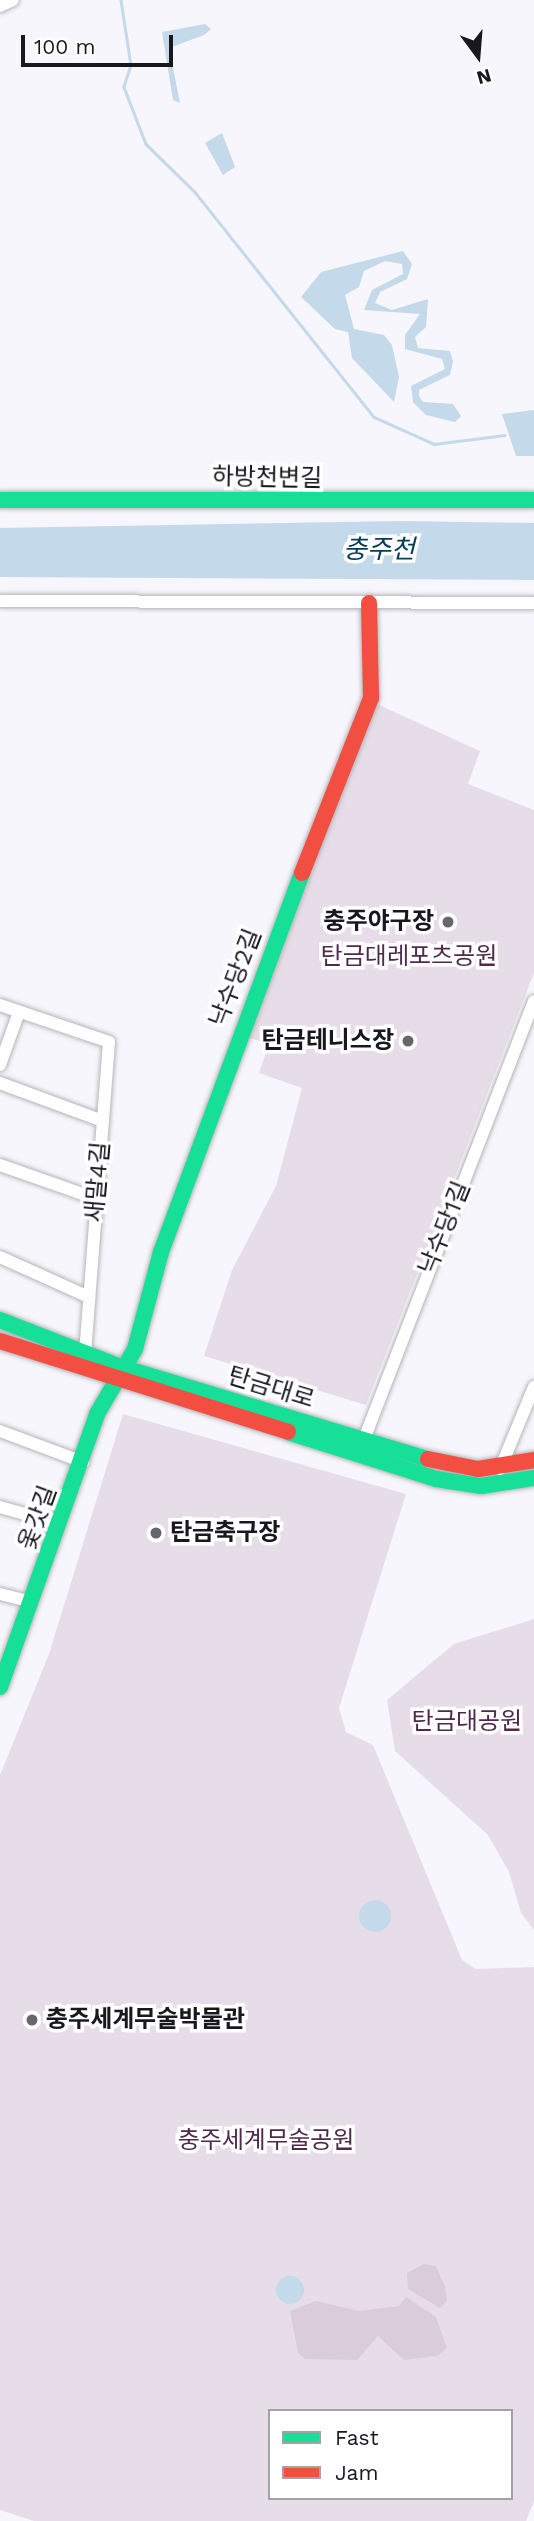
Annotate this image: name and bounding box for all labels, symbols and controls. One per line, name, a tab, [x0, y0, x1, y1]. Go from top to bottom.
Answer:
scale bar	[24, 21, 177, 65]
north arrow	[443, 21, 513, 91]
text: 100 m	[34, 34, 96, 59]
text: N	[474, 64, 494, 90]
street label: 하방천변길	[212, 463, 322, 493]
water label: 충주천	[343, 534, 415, 566]
place label: 충주야구장	[324, 908, 434, 936]
marker: 충주야구장	[440, 914, 456, 930]
street label: 낙수당2길	[204, 925, 268, 1031]
park label: 탄금대레포츠공원	[321, 943, 497, 971]
place label: 탄금테니스장	[262, 1027, 394, 1055]
marker: 탄금테니스장	[400, 1033, 416, 1049]
street label: 새말4길	[80, 1140, 116, 1224]
street label: 낙수당1길	[413, 1177, 477, 1279]
street label: 탄금대로	[225, 1361, 317, 1415]
street label: 옻갓길	[13, 1482, 63, 1554]
place label: 탄금축구장	[170, 1519, 280, 1547]
marker: 탄금축구장	[148, 1525, 164, 1541]
park label: 탄금대공원	[412, 1708, 522, 1736]
place label: 충주세계무술박물관	[46, 2006, 245, 2034]
marker: 충주세계무술박물관	[24, 2012, 40, 2028]
park label: 충주세계무술공원	[178, 2127, 354, 2155]
legend	[268, 2409, 513, 2500]
text: Fast	[335, 2425, 379, 2450]
text: Jam	[335, 2460, 378, 2485]

